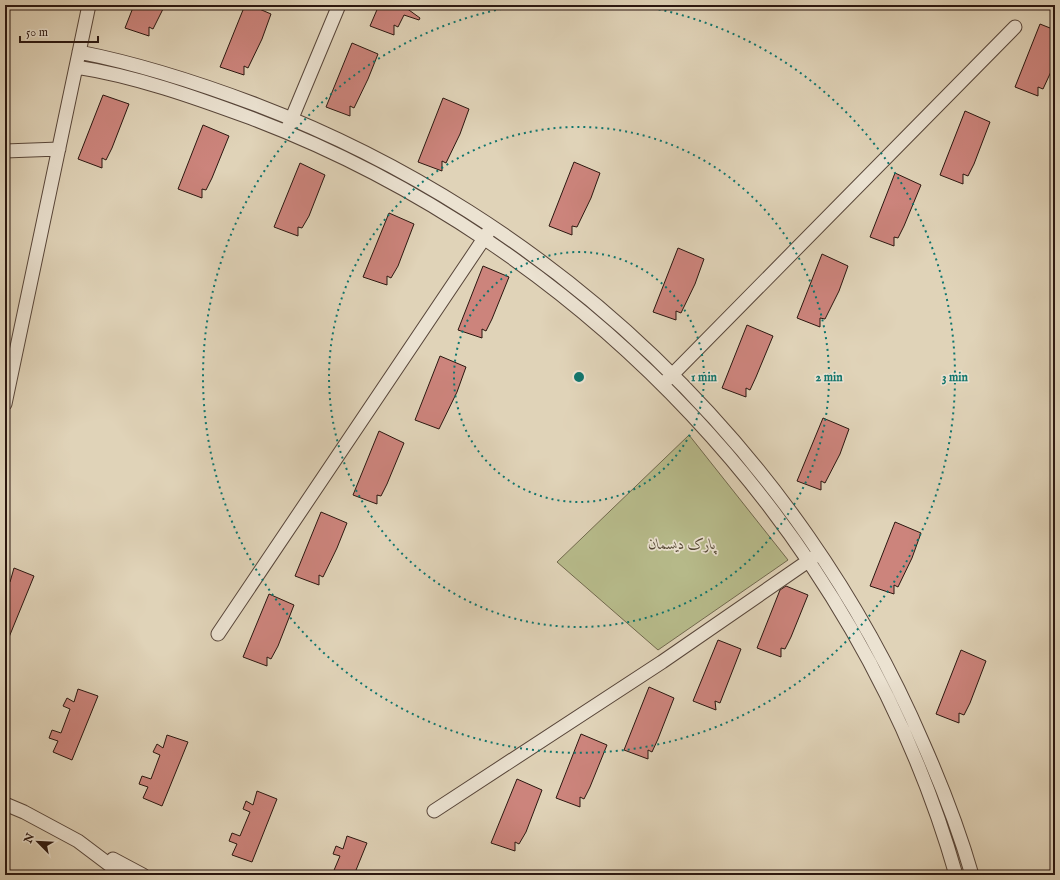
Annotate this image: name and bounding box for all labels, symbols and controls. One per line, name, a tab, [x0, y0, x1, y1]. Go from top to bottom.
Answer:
scale bar	[20, 18, 98, 44]
text: 50 m	[26, 25, 48, 40]
centre of rings	[572, 370, 586, 384]
text: 1 min	[691, 370, 718, 385]
text: 2 min	[815, 370, 843, 385]
text: 3 min	[942, 370, 969, 385]
park label: پارک دیسمان	[648, 535, 717, 555]
north arrow	[18, 822, 58, 862]
text: N	[21, 831, 38, 846]

